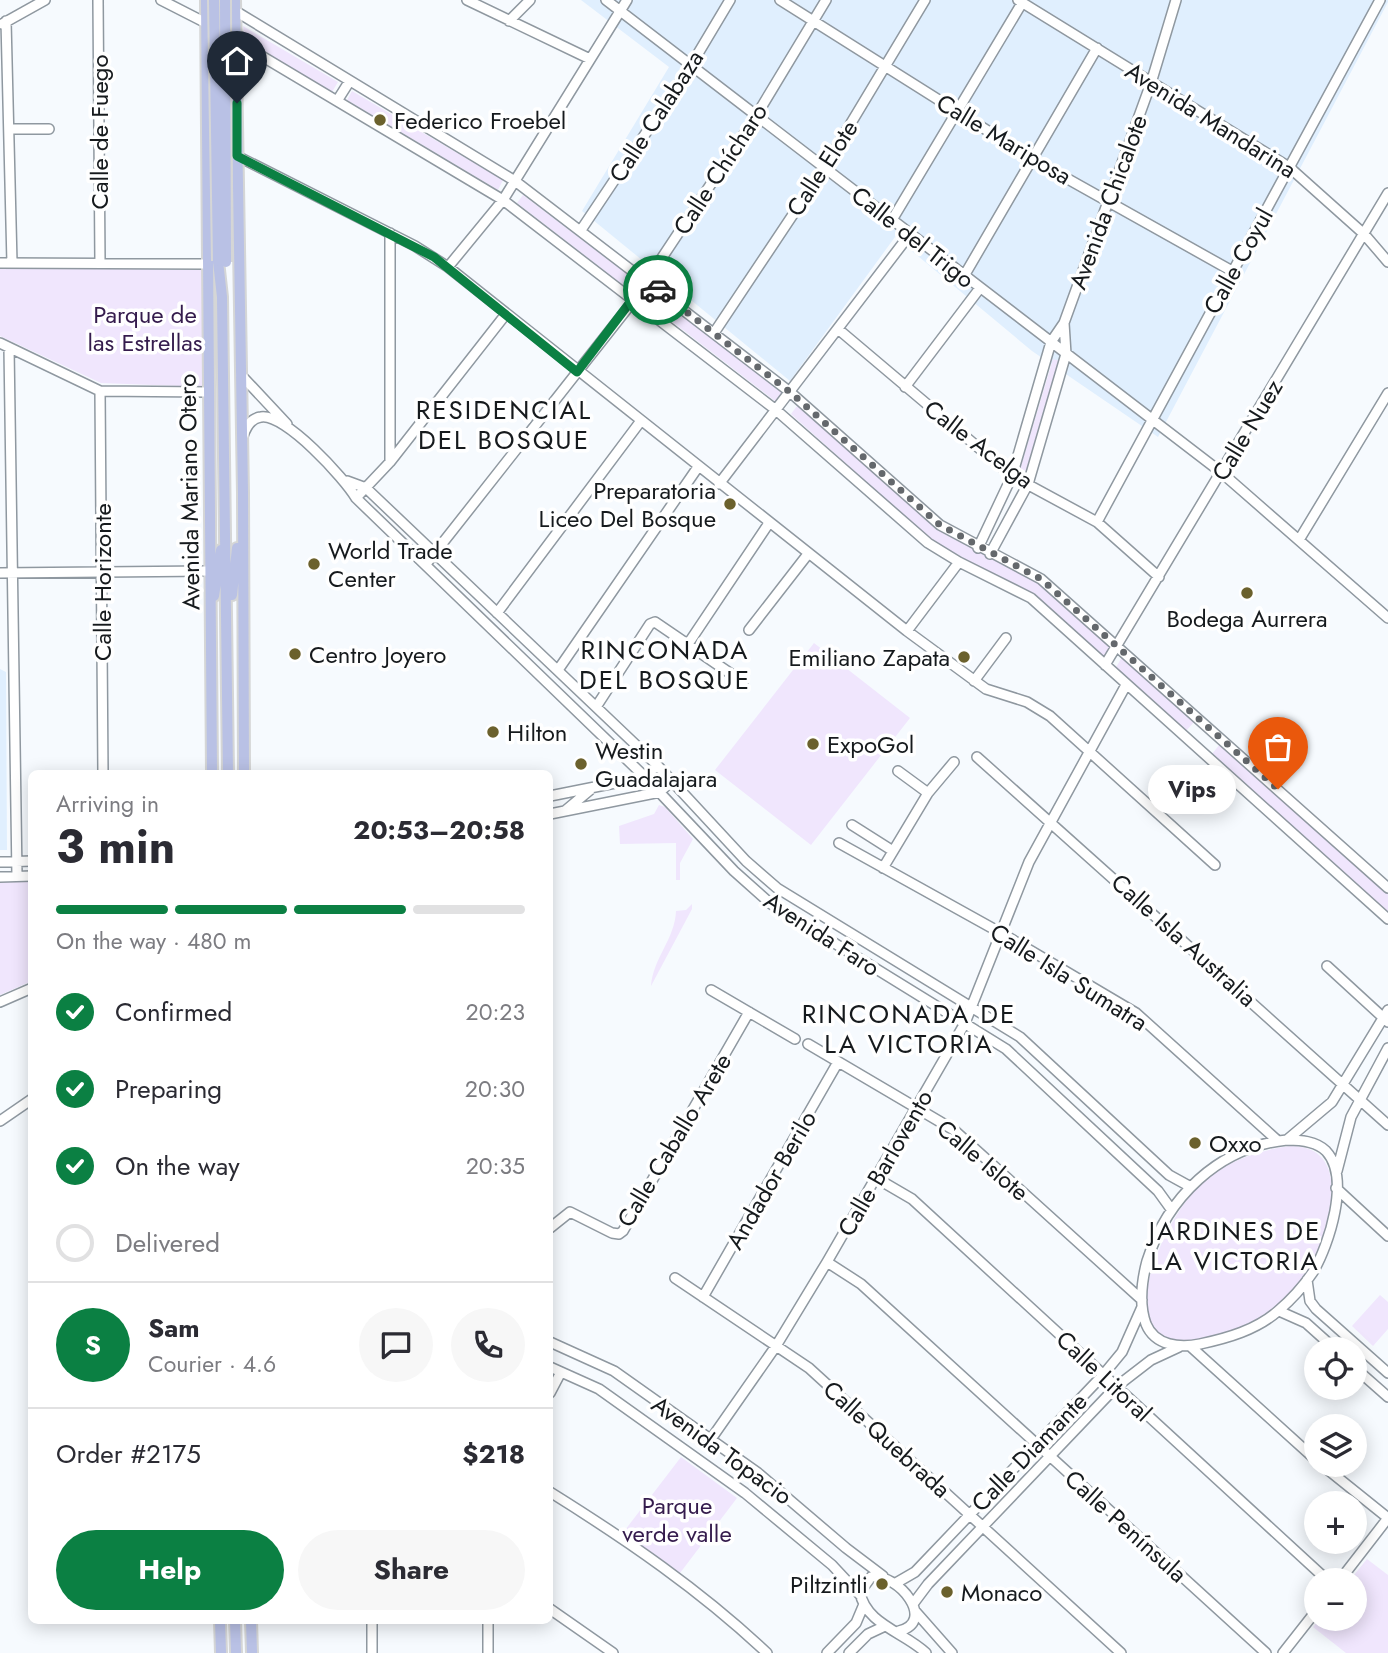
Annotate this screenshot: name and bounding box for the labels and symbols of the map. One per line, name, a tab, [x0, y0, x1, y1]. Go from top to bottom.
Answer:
pin	[207, 31, 267, 103]
street label: Calle Calabaza	[600, 43, 712, 189]
street label: Avenida Mandarina	[1119, 53, 1303, 187]
street label: Calle de Fuego	[82, 54, 117, 210]
street label: Calle Mariposa	[930, 85, 1078, 193]
street label: Calle Chícharo	[664, 96, 776, 242]
place label: Federico Froebel	[394, 103, 566, 138]
street label: Avenida Chicalote	[1060, 110, 1156, 294]
marker: Federico Froebel	[372, 112, 388, 128]
street label: Calle Elote	[778, 113, 866, 223]
street label: Calle del Trigo	[844, 178, 982, 296]
street label: Calle Coyul	[1194, 202, 1282, 320]
courier	[623, 255, 693, 325]
park label: Parque de las Estrellas	[87, 297, 203, 360]
street label: Avenida Mariano Otero	[169, 373, 209, 611]
street label: Calle Nuez	[1203, 373, 1291, 487]
district label: RESIDENCIAL DEL BOSQUE	[416, 391, 592, 459]
street label: Calle Acelga	[917, 391, 1041, 497]
place label: Preparatoria Liceo Del Bosque	[539, 473, 716, 536]
marker: Preparatoria Liceo Del Bosque	[722, 496, 738, 512]
street label: Calle Horizonte	[85, 503, 120, 661]
place label: World Trade Center	[328, 533, 453, 596]
marker: World Trade Center	[306, 556, 322, 572]
marker: Bodega Aurrera	[1239, 585, 1255, 601]
place label: Bodega Aurrera	[1166, 601, 1328, 636]
district label: RINCONADA DEL BOSQUE	[579, 631, 751, 699]
place label: Centro Joyero	[309, 637, 446, 672]
place label: Emiliano Zapata	[788, 640, 950, 675]
marker: Centro Joyero	[287, 646, 303, 662]
marker: Emiliano Zapata	[956, 649, 972, 665]
place label: Hilton	[507, 715, 567, 750]
pin	[1248, 717, 1308, 789]
marker: Hilton	[485, 724, 501, 740]
place label: ExpoGol	[827, 727, 914, 762]
place label: Westin Guadalajara	[595, 733, 717, 796]
marker: ExpoGol	[805, 736, 821, 752]
marker: Westin Guadalajara	[573, 756, 589, 772]
callout: Vips	[1148, 764, 1236, 814]
street label: Calle Isla Australia	[1104, 865, 1264, 1015]
street label: Avenida Faro	[757, 883, 887, 985]
street label: Calle Isla Sumatra	[983, 914, 1155, 1040]
district label: RINCONADA DE LA VICTORIA	[802, 995, 1016, 1063]
street label: Calle Caballo Arete	[608, 1046, 740, 1234]
street label: Calle Barlovento	[829, 1083, 941, 1243]
street label: Andador Berilo	[717, 1104, 825, 1256]
street label: Calle Islote	[929, 1111, 1037, 1209]
place label: Oxxo	[1209, 1126, 1262, 1161]
marker: Oxxo	[1187, 1135, 1203, 1151]
district label: JARDINES DE LA VICTORIA	[1146, 1212, 1321, 1280]
street label: Calle Litoral	[1048, 1322, 1160, 1430]
street label: Calle Quebrada	[815, 1372, 959, 1506]
street label: Calle Diamante	[963, 1385, 1095, 1519]
street label: Avenida Topacio	[644, 1387, 800, 1513]
street label: Calle Península	[1057, 1461, 1195, 1591]
park label: Parque verde valle	[622, 1488, 732, 1551]
place label: Piltzintli	[790, 1567, 868, 1602]
place label: Monaco	[961, 1575, 1042, 1610]
marker: Piltzintli	[874, 1576, 890, 1592]
marker: Monaco	[939, 1584, 955, 1600]

